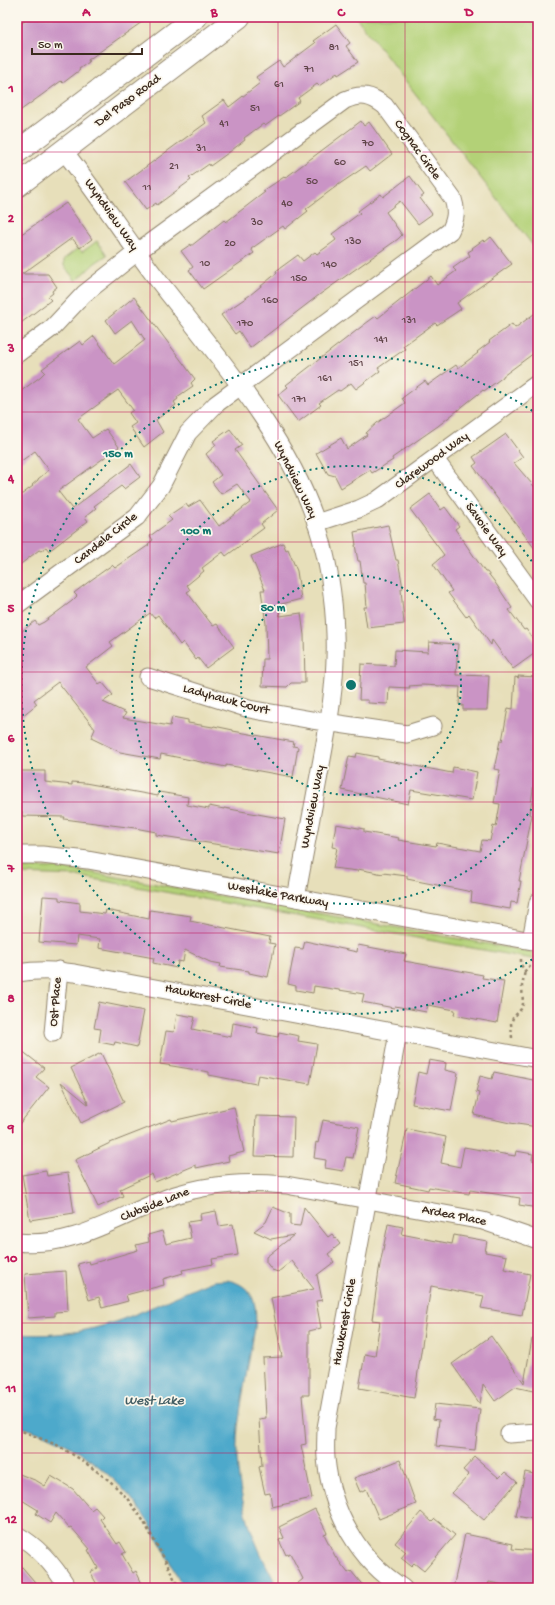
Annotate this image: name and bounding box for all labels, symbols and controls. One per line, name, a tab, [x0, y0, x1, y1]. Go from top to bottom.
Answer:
text: A	[81, 6, 91, 21]
text: B	[210, 6, 219, 21]
text: C	[336, 6, 346, 21]
text: D	[464, 6, 474, 21]
scale bar	[32, 30, 142, 56]
text: 50 m	[38, 39, 63, 53]
house number: 81	[329, 42, 339, 54]
house number: 71	[303, 64, 314, 76]
street label: Del Paso Road	[91, 71, 165, 131]
house number: 61	[274, 79, 284, 91]
text: 1	[7, 82, 14, 97]
house number: 51	[250, 103, 260, 115]
street label: Cognac Circle	[390, 117, 444, 183]
house number: 41	[219, 118, 229, 130]
house number: 70	[361, 138, 374, 150]
house number: 31	[195, 143, 206, 155]
house number: 60	[334, 157, 346, 169]
house number: 21	[169, 161, 179, 173]
street label: Wyndview Way	[81, 176, 142, 254]
house number: 50	[306, 176, 318, 188]
house number: 11	[142, 182, 151, 194]
house number: 40	[281, 198, 293, 210]
text: 2	[8, 212, 15, 227]
house number: 30	[250, 217, 263, 229]
house number: 130	[344, 236, 361, 248]
house number: 20	[224, 238, 236, 250]
house number: 10	[199, 258, 210, 270]
house number: 140	[320, 259, 337, 271]
house number: 150	[290, 273, 307, 285]
house number: 160	[261, 295, 278, 307]
house number: 131	[401, 315, 416, 327]
house number: 170	[236, 318, 253, 330]
house number: 141	[373, 334, 388, 346]
text: 3	[7, 342, 15, 357]
house number: 151	[348, 358, 363, 370]
house number: 161	[317, 373, 332, 385]
house number: 171	[291, 394, 306, 406]
street label: Clarewood Way	[392, 429, 472, 493]
street label: Wyndview Way	[270, 439, 320, 522]
text: 150 m	[102, 448, 133, 462]
text: 4	[7, 472, 15, 487]
street label: Savoie Way	[461, 500, 511, 560]
street label: Candela Circle	[71, 509, 141, 568]
text: 100 m	[180, 525, 211, 539]
text: 5	[8, 602, 15, 617]
text: 50 m	[261, 602, 286, 616]
centre of rings	[344, 678, 358, 692]
street label: Ladyhawk Court	[181, 681, 273, 719]
text: 6	[8, 732, 15, 747]
street label: Wyndview Way	[298, 764, 329, 850]
text: 7	[7, 862, 16, 877]
street label: Westlake Parkway	[226, 879, 330, 911]
street label: Ost Place	[46, 976, 66, 1027]
street label: Hawkcrest Circle	[163, 981, 253, 1013]
text: 8	[7, 992, 15, 1007]
text: 9	[7, 1122, 15, 1137]
street label: Clubside Lane	[118, 1184, 192, 1226]
street label: Ardea Place	[421, 1202, 488, 1230]
text: 10	[4, 1252, 18, 1267]
street label: Hawkcrest Circle	[330, 1277, 360, 1367]
text: 11	[5, 1382, 16, 1397]
water label: West Lake	[124, 1393, 185, 1410]
text: 12	[4, 1513, 17, 1528]

